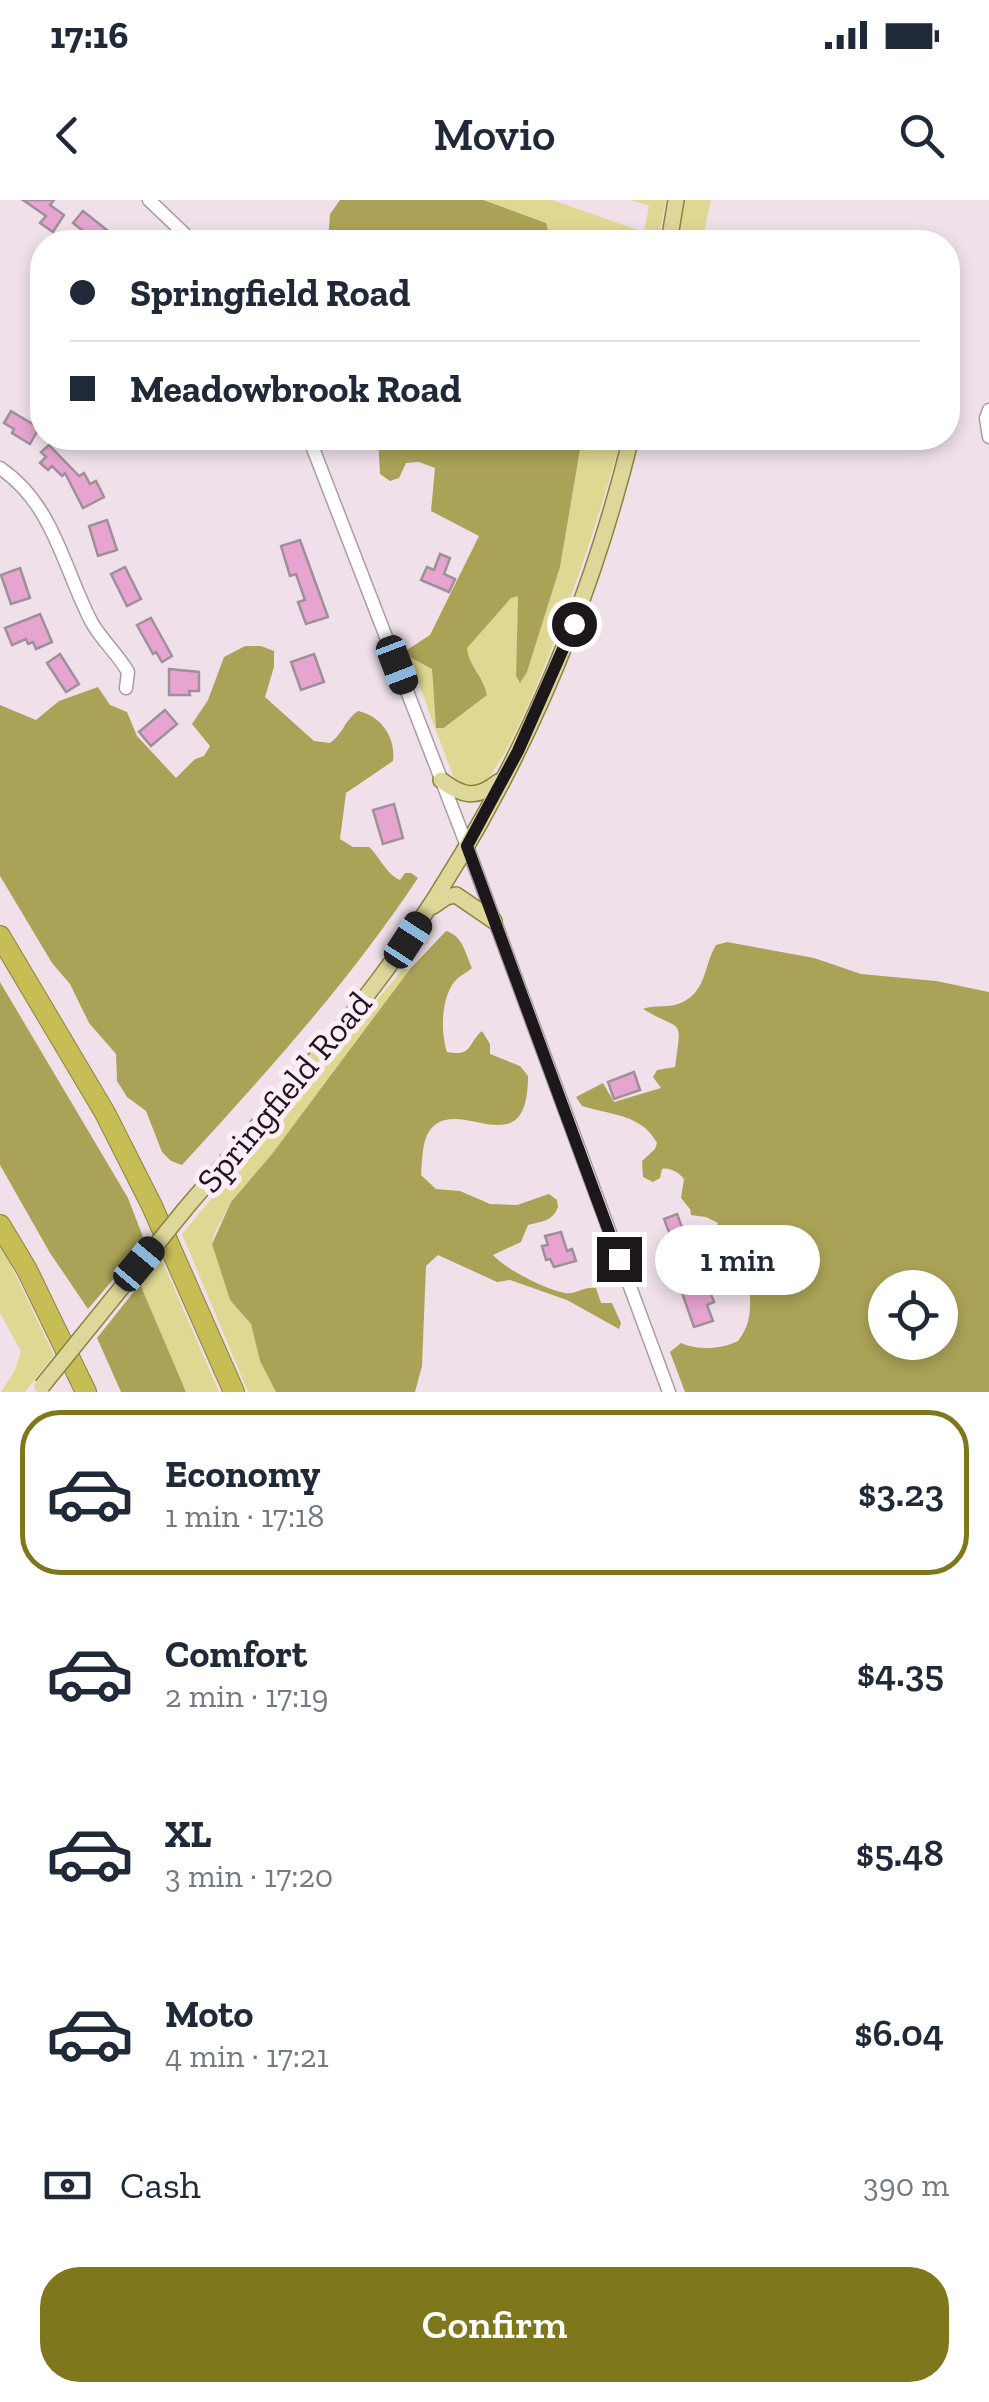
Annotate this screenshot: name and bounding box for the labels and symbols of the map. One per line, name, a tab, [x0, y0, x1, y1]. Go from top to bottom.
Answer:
route start	[552, 602, 597, 647]
car	[372, 632, 422, 698]
car	[379, 907, 437, 973]
street label: Springfield Road	[188, 983, 380, 1201]
callout: 1 min	[654, 1224, 819, 1294]
car	[108, 1231, 170, 1297]
route end	[597, 1237, 642, 1282]

